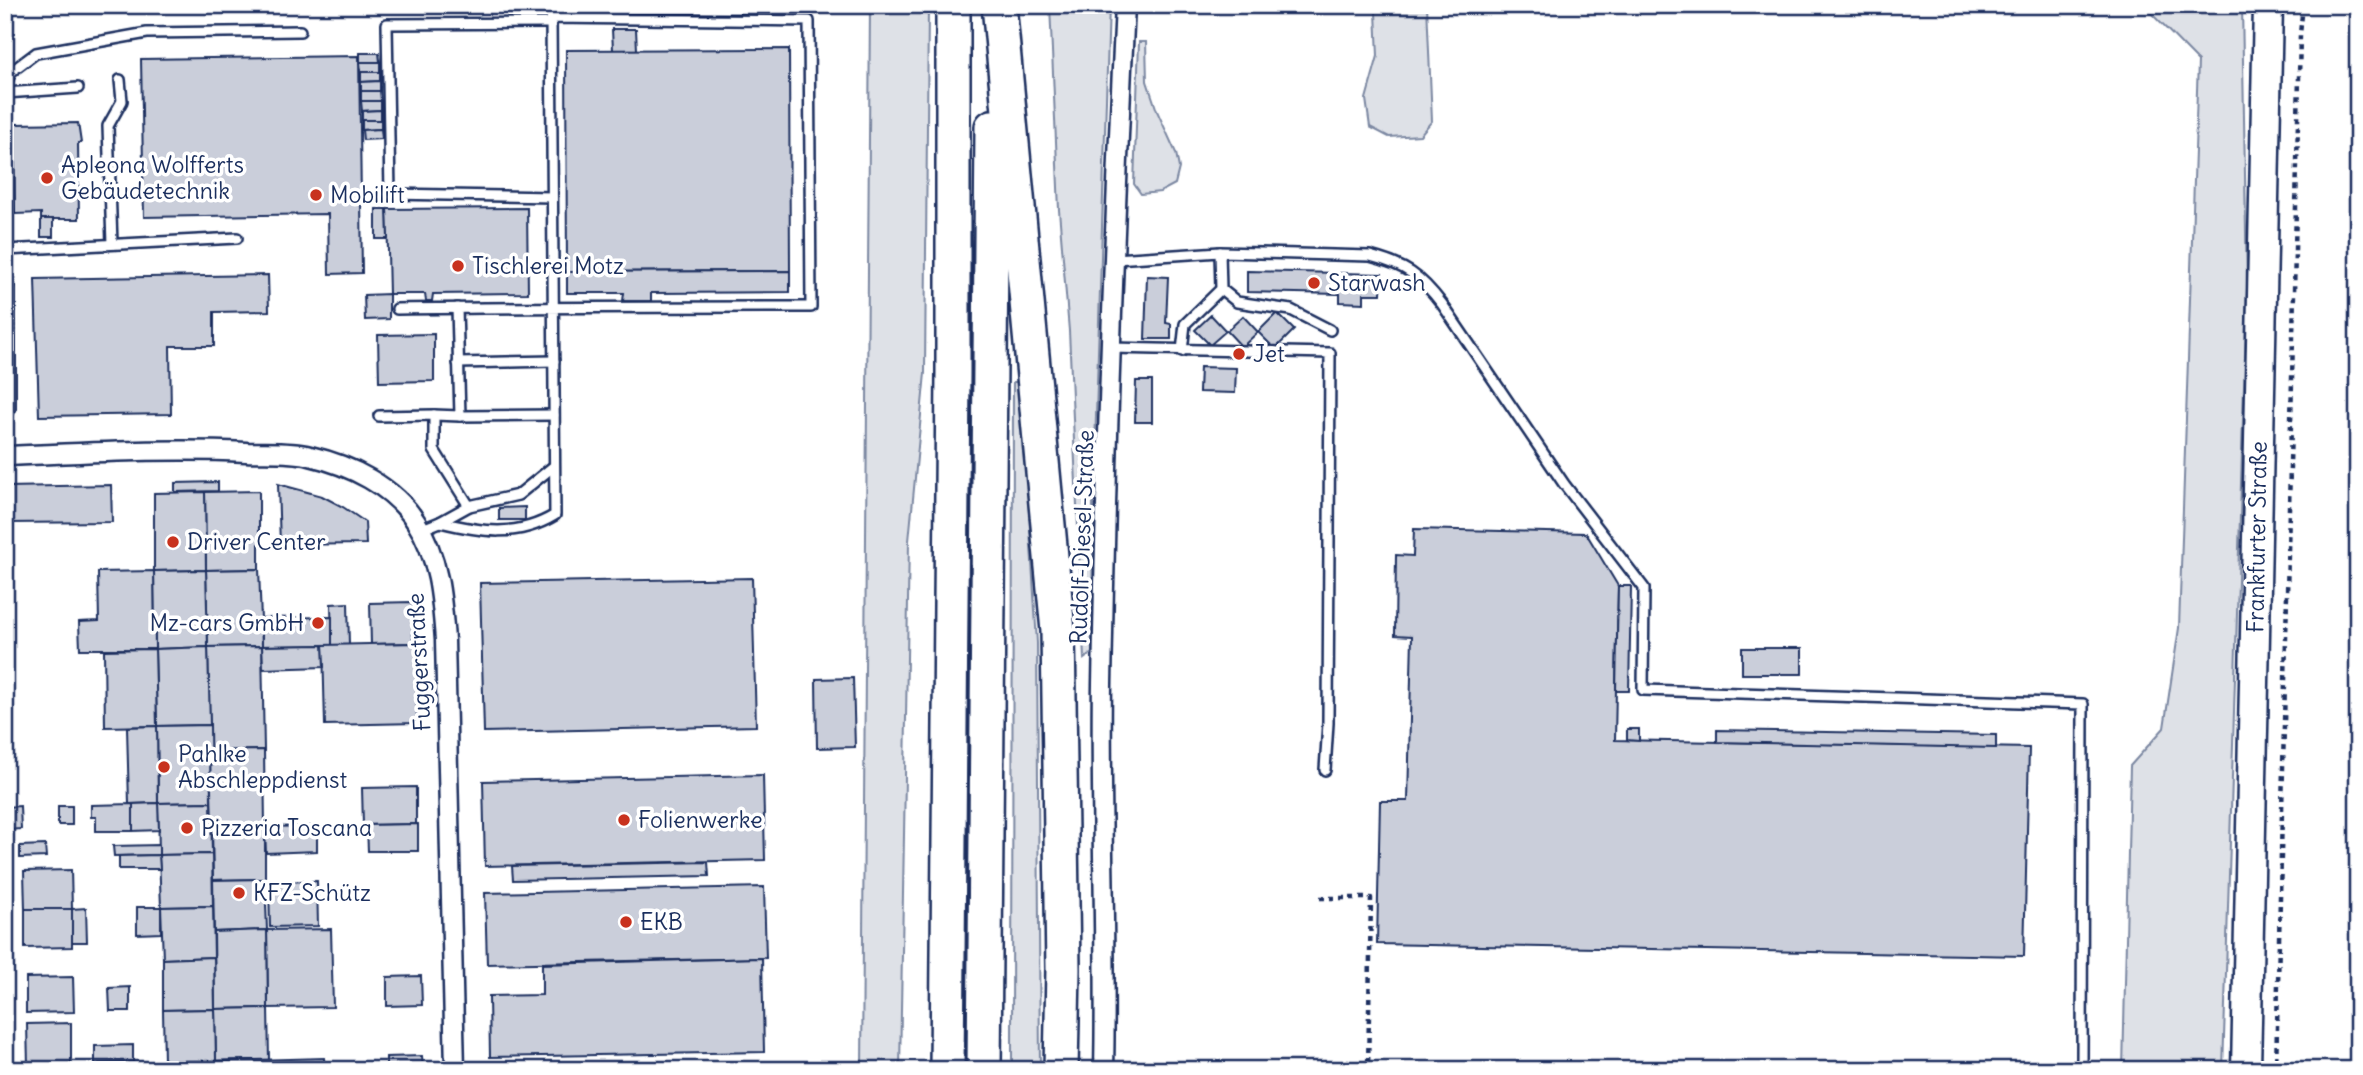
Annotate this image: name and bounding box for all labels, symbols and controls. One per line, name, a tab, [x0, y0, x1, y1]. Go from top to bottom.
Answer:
place label: Apleona Wolfferts Gebäudetechnik	[61, 150, 244, 205]
marker: Apleona Wolfferts Gebäudetechnik	[39, 170, 55, 186]
place label: Mobilift	[330, 180, 405, 209]
marker: Mobilift	[308, 187, 324, 203]
place label: Tischlerei Motz	[472, 251, 624, 280]
marker: Tischlerei Motz	[450, 258, 466, 274]
place label: Starwash	[1328, 268, 1426, 297]
marker: Starwash	[1306, 275, 1322, 291]
place label: Jet	[1253, 339, 1285, 368]
marker: Jet	[1231, 346, 1247, 362]
street label: Rudolf-Diesel-Straße	[1063, 429, 1100, 645]
street label: Frankfurter Straße	[2240, 441, 2273, 633]
place label: Driver Center	[187, 527, 326, 556]
marker: Driver Center	[165, 534, 181, 550]
street label: Fuggerstraße	[400, 592, 437, 732]
place label: Mz-cars GmbH	[150, 608, 304, 637]
marker: Mz-cars GmbH	[310, 615, 326, 631]
place label: Pahlke Abschleppdienst	[178, 739, 348, 794]
marker: Pahlke Abschleppdienst	[156, 759, 172, 775]
place label: Folienwerke	[638, 805, 763, 834]
marker: Folienwerke	[616, 812, 632, 828]
place label: Pizzeria Toscana	[201, 813, 372, 842]
marker: Pizzeria Toscana	[179, 820, 195, 836]
place label: KFZ-Schütz	[253, 878, 371, 907]
marker: KFZ-Schütz	[231, 885, 247, 901]
place label: EKB	[640, 907, 683, 936]
marker: EKB	[618, 914, 634, 930]

